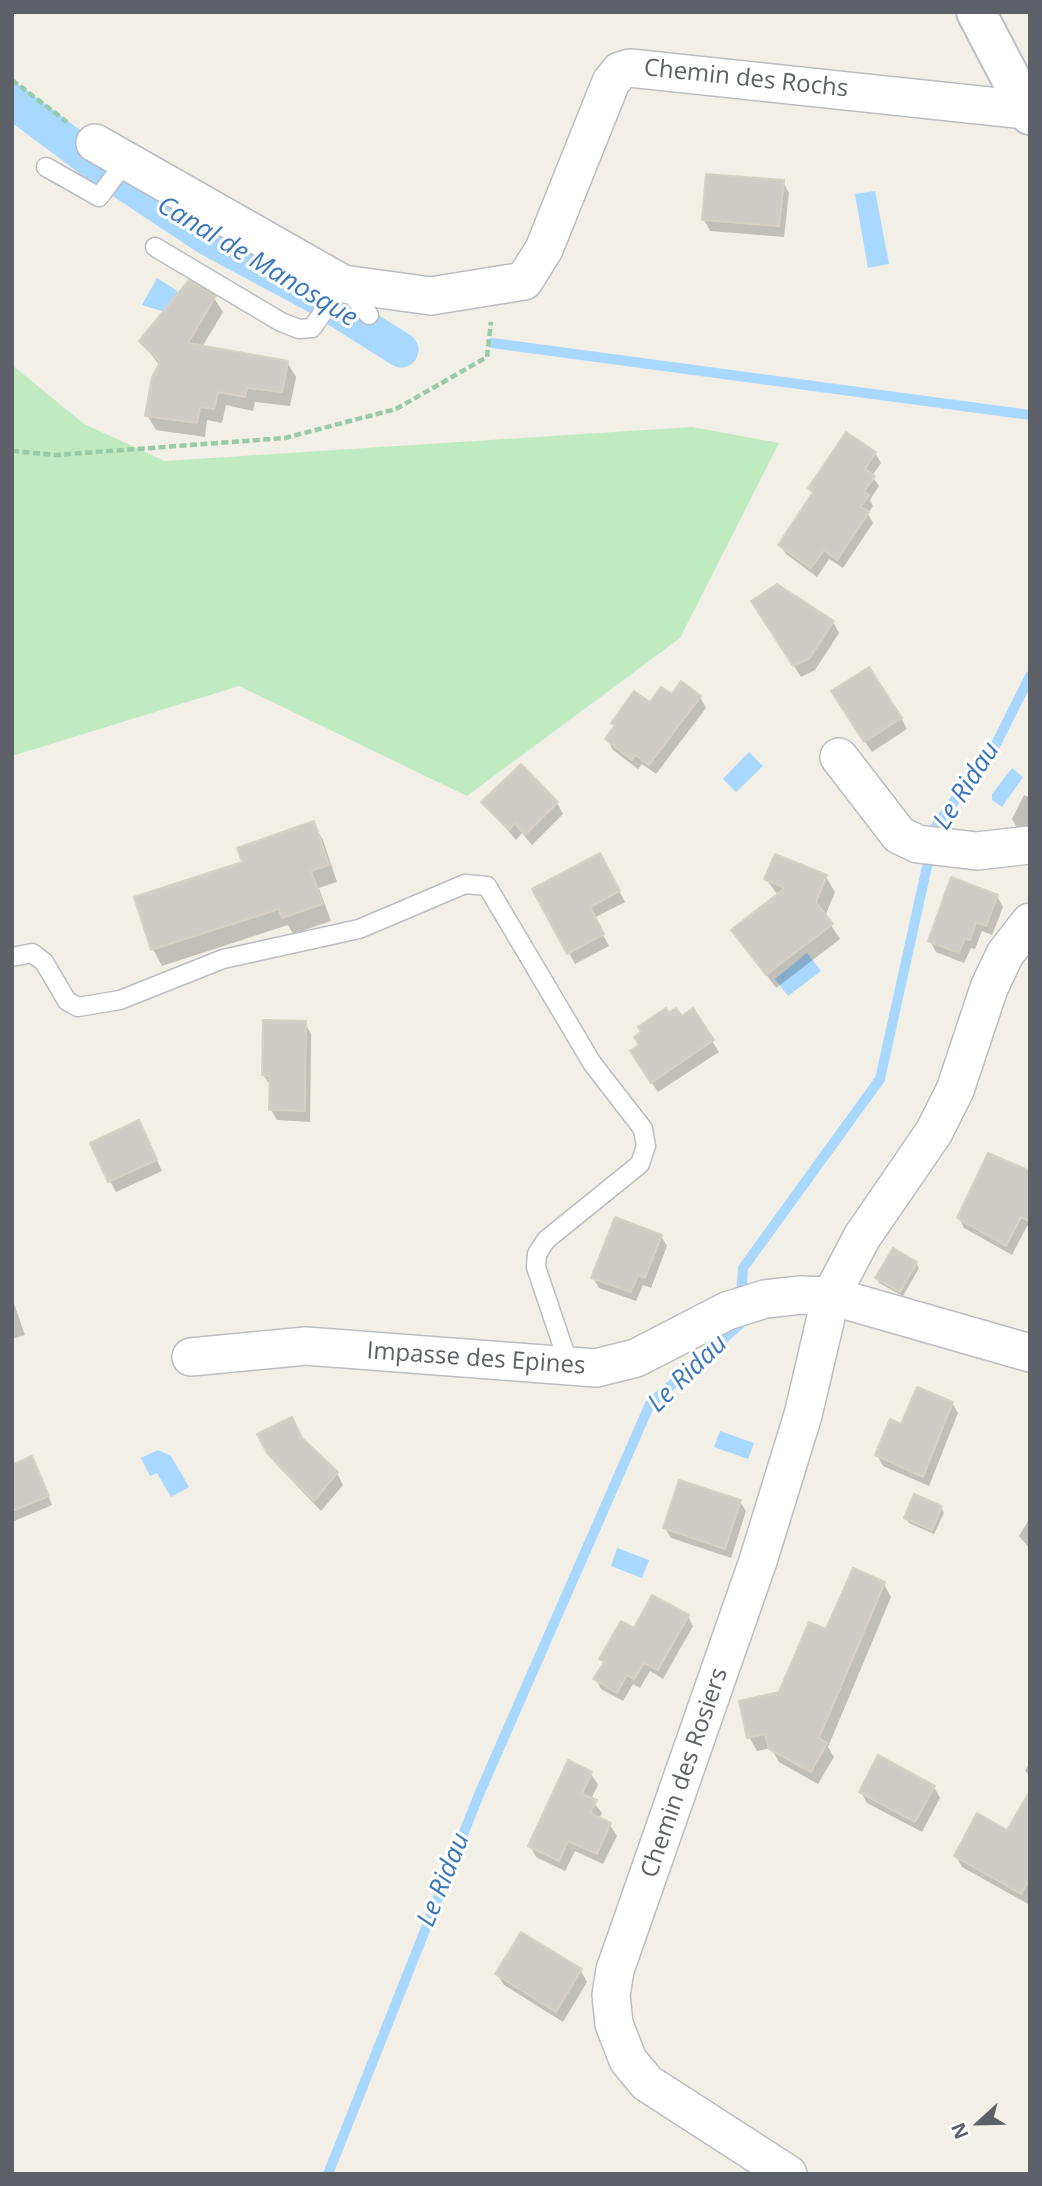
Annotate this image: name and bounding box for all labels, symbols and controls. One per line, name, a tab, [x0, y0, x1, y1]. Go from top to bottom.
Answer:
street label: Chemin des Rochs	[642, 54, 850, 104]
water label: Canal de Manosque	[151, 190, 363, 334]
water label: Le Ridau	[927, 736, 1007, 836]
water label: Le Ridau	[642, 1329, 734, 1419]
street label: Impasse des Epines	[366, 1337, 586, 1381]
street label: Chemin des Rosiers	[636, 1664, 734, 1882]
water label: Le Ridau	[411, 1829, 477, 1931]
north arrow	[944, 2088, 1014, 2158]
text: N	[945, 2119, 974, 2143]

